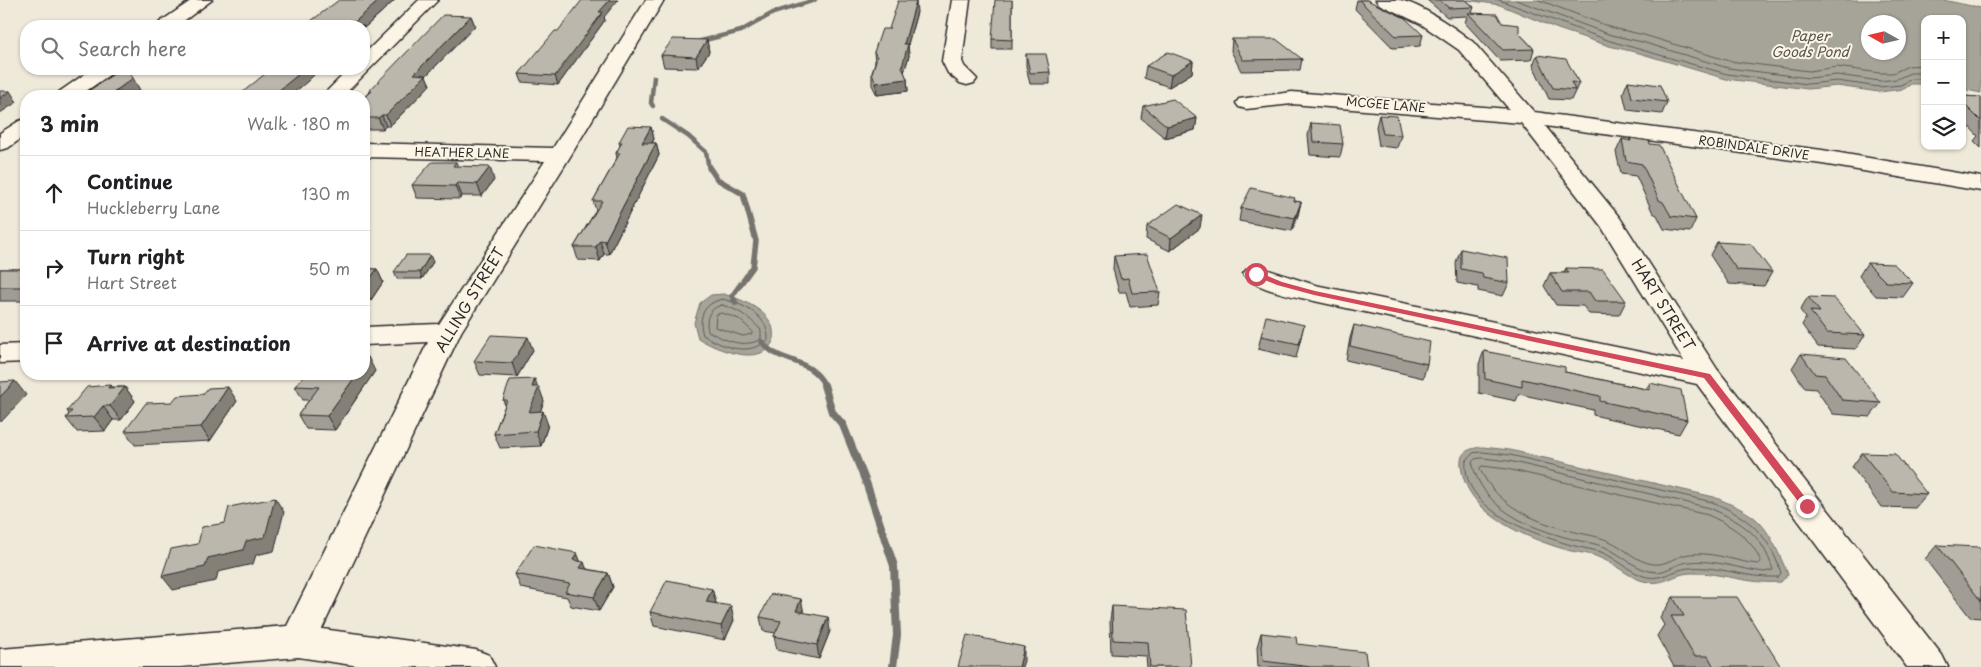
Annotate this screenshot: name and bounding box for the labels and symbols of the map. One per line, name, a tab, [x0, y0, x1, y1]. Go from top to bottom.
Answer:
north arrow	[1861, 15, 1906, 60]
water label: Paper Goods Pond	[1771, 25, 1851, 62]
street label: MCGEE LANE	[1345, 92, 1427, 116]
street label: ROBINDALE DRIVE	[1697, 130, 1811, 164]
street label: HEATHER LANE	[414, 142, 510, 162]
street label: ALLING STREET	[428, 242, 510, 356]
street label: HART STREET	[1627, 254, 1702, 355]
route start	[1245, 263, 1268, 286]
route end	[1796, 495, 1819, 518]

